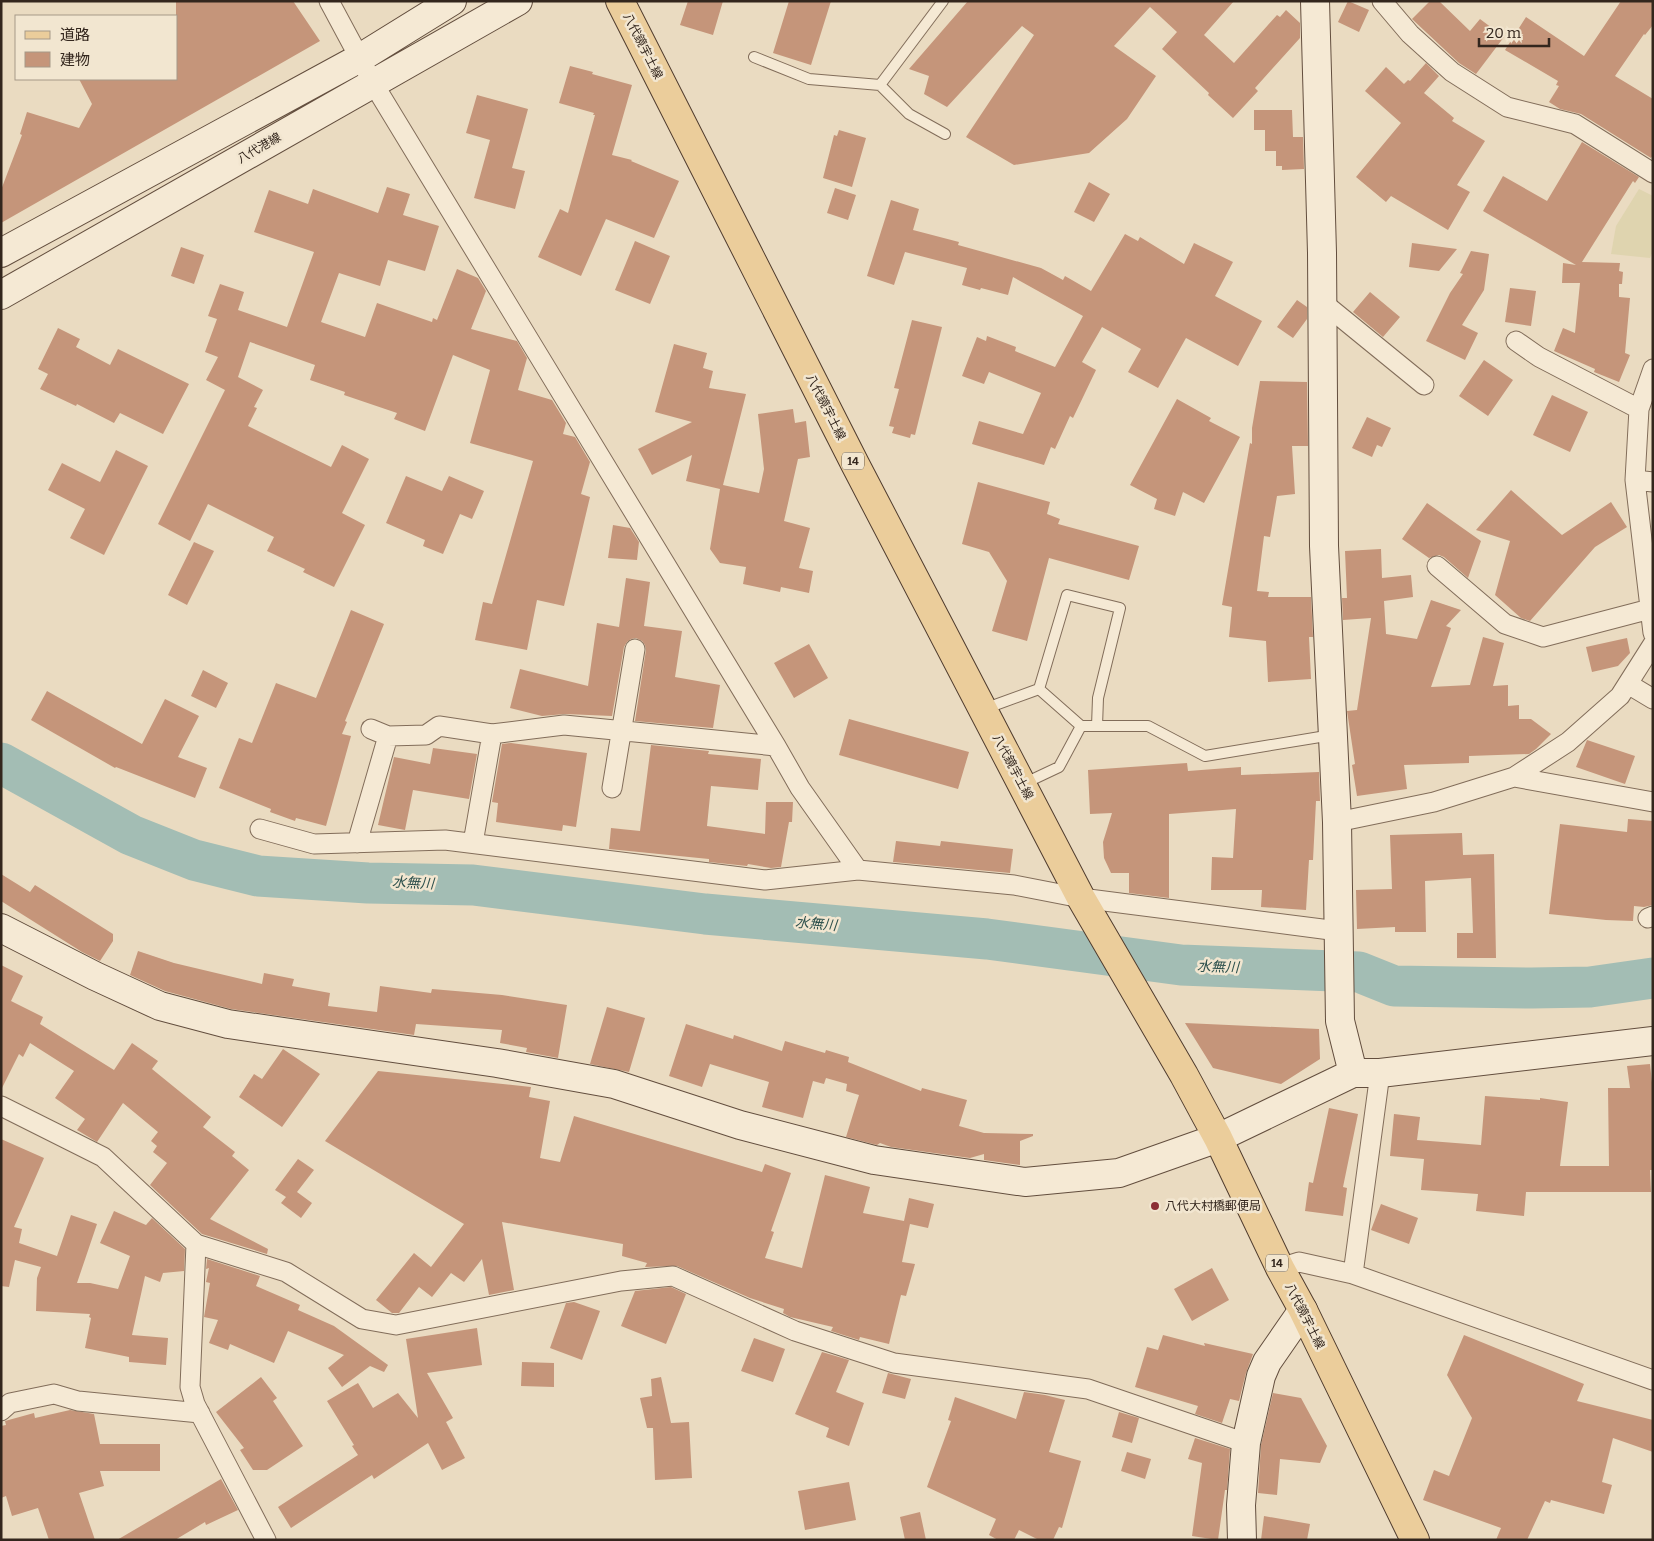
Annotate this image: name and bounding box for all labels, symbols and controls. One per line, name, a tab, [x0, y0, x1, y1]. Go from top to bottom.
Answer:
street label: 八代鏡宇土線	[620, 11, 666, 81]
legend	[15, 15, 178, 80]
scale bar	[1479, 15, 1549, 47]
text: 20 m	[1486, 24, 1522, 42]
text: 道路	[60, 26, 90, 44]
text: 建物	[60, 51, 90, 69]
street label: 八代港線	[235, 130, 283, 166]
street label: 八代鏡宇土線	[803, 372, 849, 442]
road number: 14	[842, 452, 864, 470]
street label: 八代鏡宇土線	[990, 732, 1036, 802]
water label: 水無川	[392, 873, 436, 893]
water label: 水無川	[794, 914, 840, 934]
water label: 水無川	[1197, 958, 1241, 976]
place label: 八代大村橋郵便局	[1165, 1199, 1261, 1213]
marker: 八代大村橋郵便局	[1149, 1200, 1161, 1212]
road number: 14	[1266, 1254, 1288, 1272]
street label: 八代鏡宇土線	[1282, 1281, 1328, 1351]

